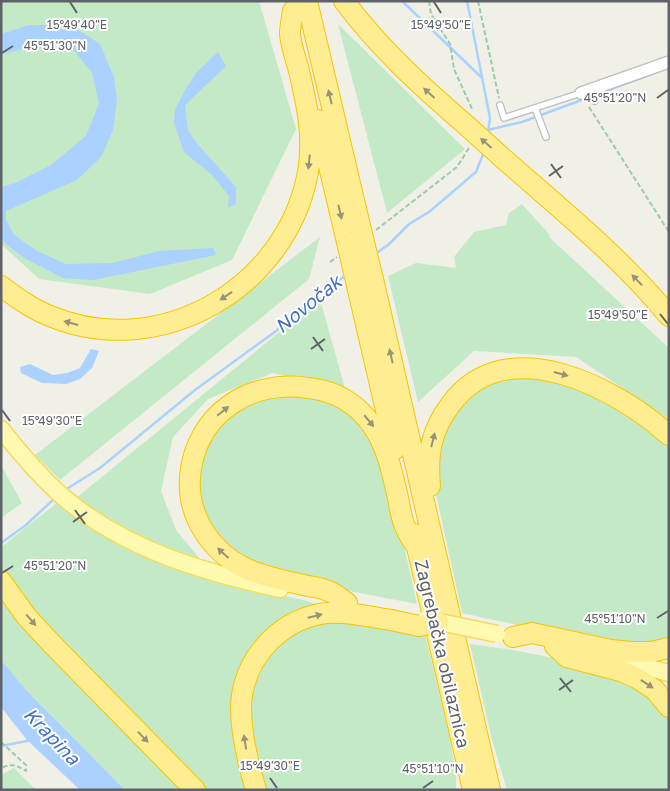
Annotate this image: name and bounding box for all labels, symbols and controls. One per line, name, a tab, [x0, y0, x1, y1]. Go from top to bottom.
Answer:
text: 15°49'40"E	[47, 17, 107, 32]
text: 15°49'50"E	[411, 17, 471, 32]
text: 45°51'30"N	[24, 38, 86, 53]
one-way arrow	[424, 87, 436, 99]
one-way arrow	[326, 89, 334, 105]
text: 45°51'20"N	[584, 90, 646, 105]
one-way arrow	[480, 137, 492, 149]
one-way arrow	[305, 155, 313, 171]
one-way arrow	[336, 204, 344, 219]
water label: Novočak	[270, 268, 347, 337]
one-way arrow	[631, 274, 643, 286]
one-way arrow	[220, 291, 233, 301]
text: 15°49'50"E	[588, 307, 648, 322]
one-way arrow	[64, 318, 79, 326]
one-way arrow	[387, 348, 395, 363]
one-way arrow	[554, 370, 569, 378]
one-way arrow	[216, 406, 229, 417]
text: 15°49'30"E	[22, 413, 82, 428]
one-way arrow	[363, 414, 374, 427]
one-way arrow	[429, 432, 437, 447]
one-way arrow	[217, 547, 229, 559]
street label: Zagrebačka obilaznica	[411, 557, 475, 750]
text: 45°51'20"N	[24, 558, 86, 573]
one-way arrow	[308, 611, 323, 619]
text: 45°51'10"N	[584, 611, 646, 626]
one-way arrow	[25, 614, 36, 627]
one-way arrow	[641, 679, 654, 689]
water label: Krapina	[20, 702, 86, 770]
one-way arrow	[137, 731, 149, 743]
one-way arrow	[241, 734, 249, 750]
text: 15°49'30"E	[240, 758, 300, 773]
text: 45°51'10"N	[402, 761, 464, 776]

